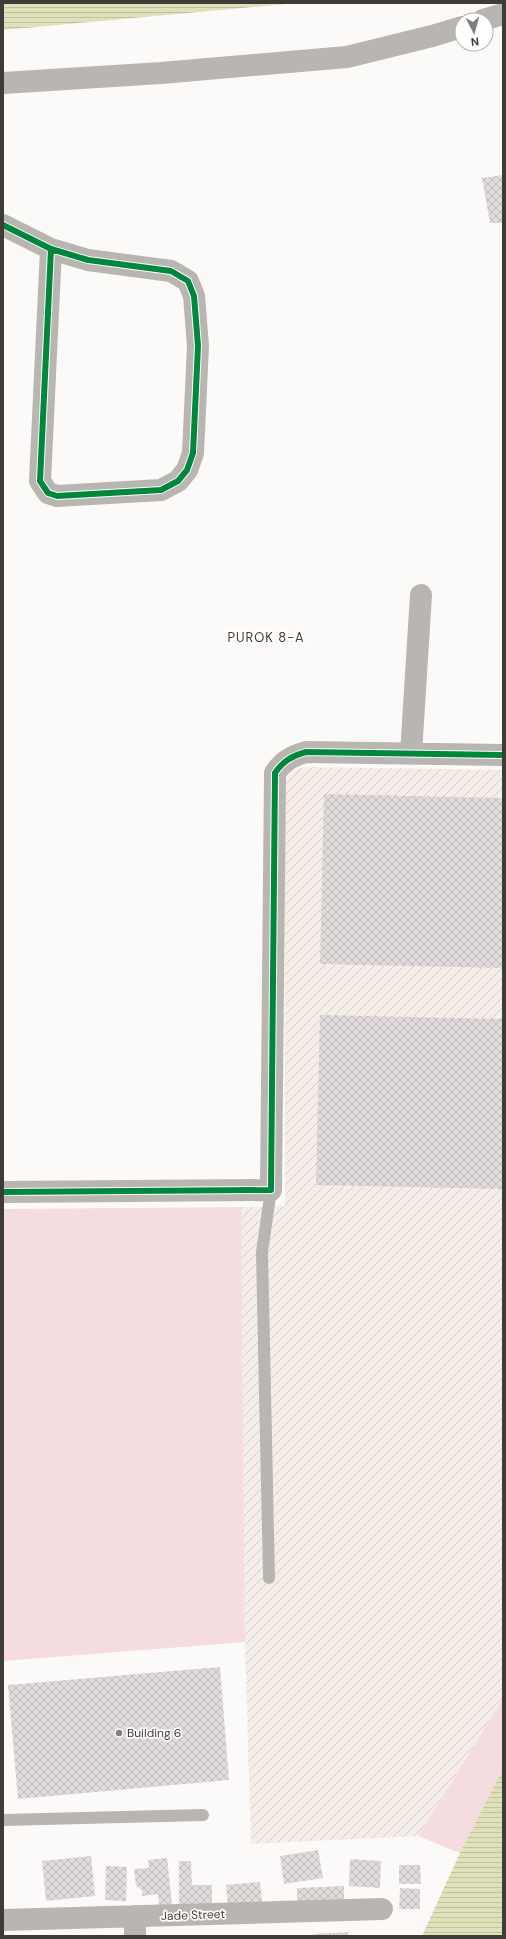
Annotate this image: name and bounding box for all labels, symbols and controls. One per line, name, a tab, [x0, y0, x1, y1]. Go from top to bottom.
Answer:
north arrow	[454, 12, 494, 52]
text: N	[470, 35, 480, 49]
district label: PUROK 8-A	[227, 629, 305, 646]
place label: Building 6	[127, 1725, 181, 1741]
marker: Building 6	[114, 1728, 124, 1738]
street label: Jade Street	[161, 1906, 226, 1924]

